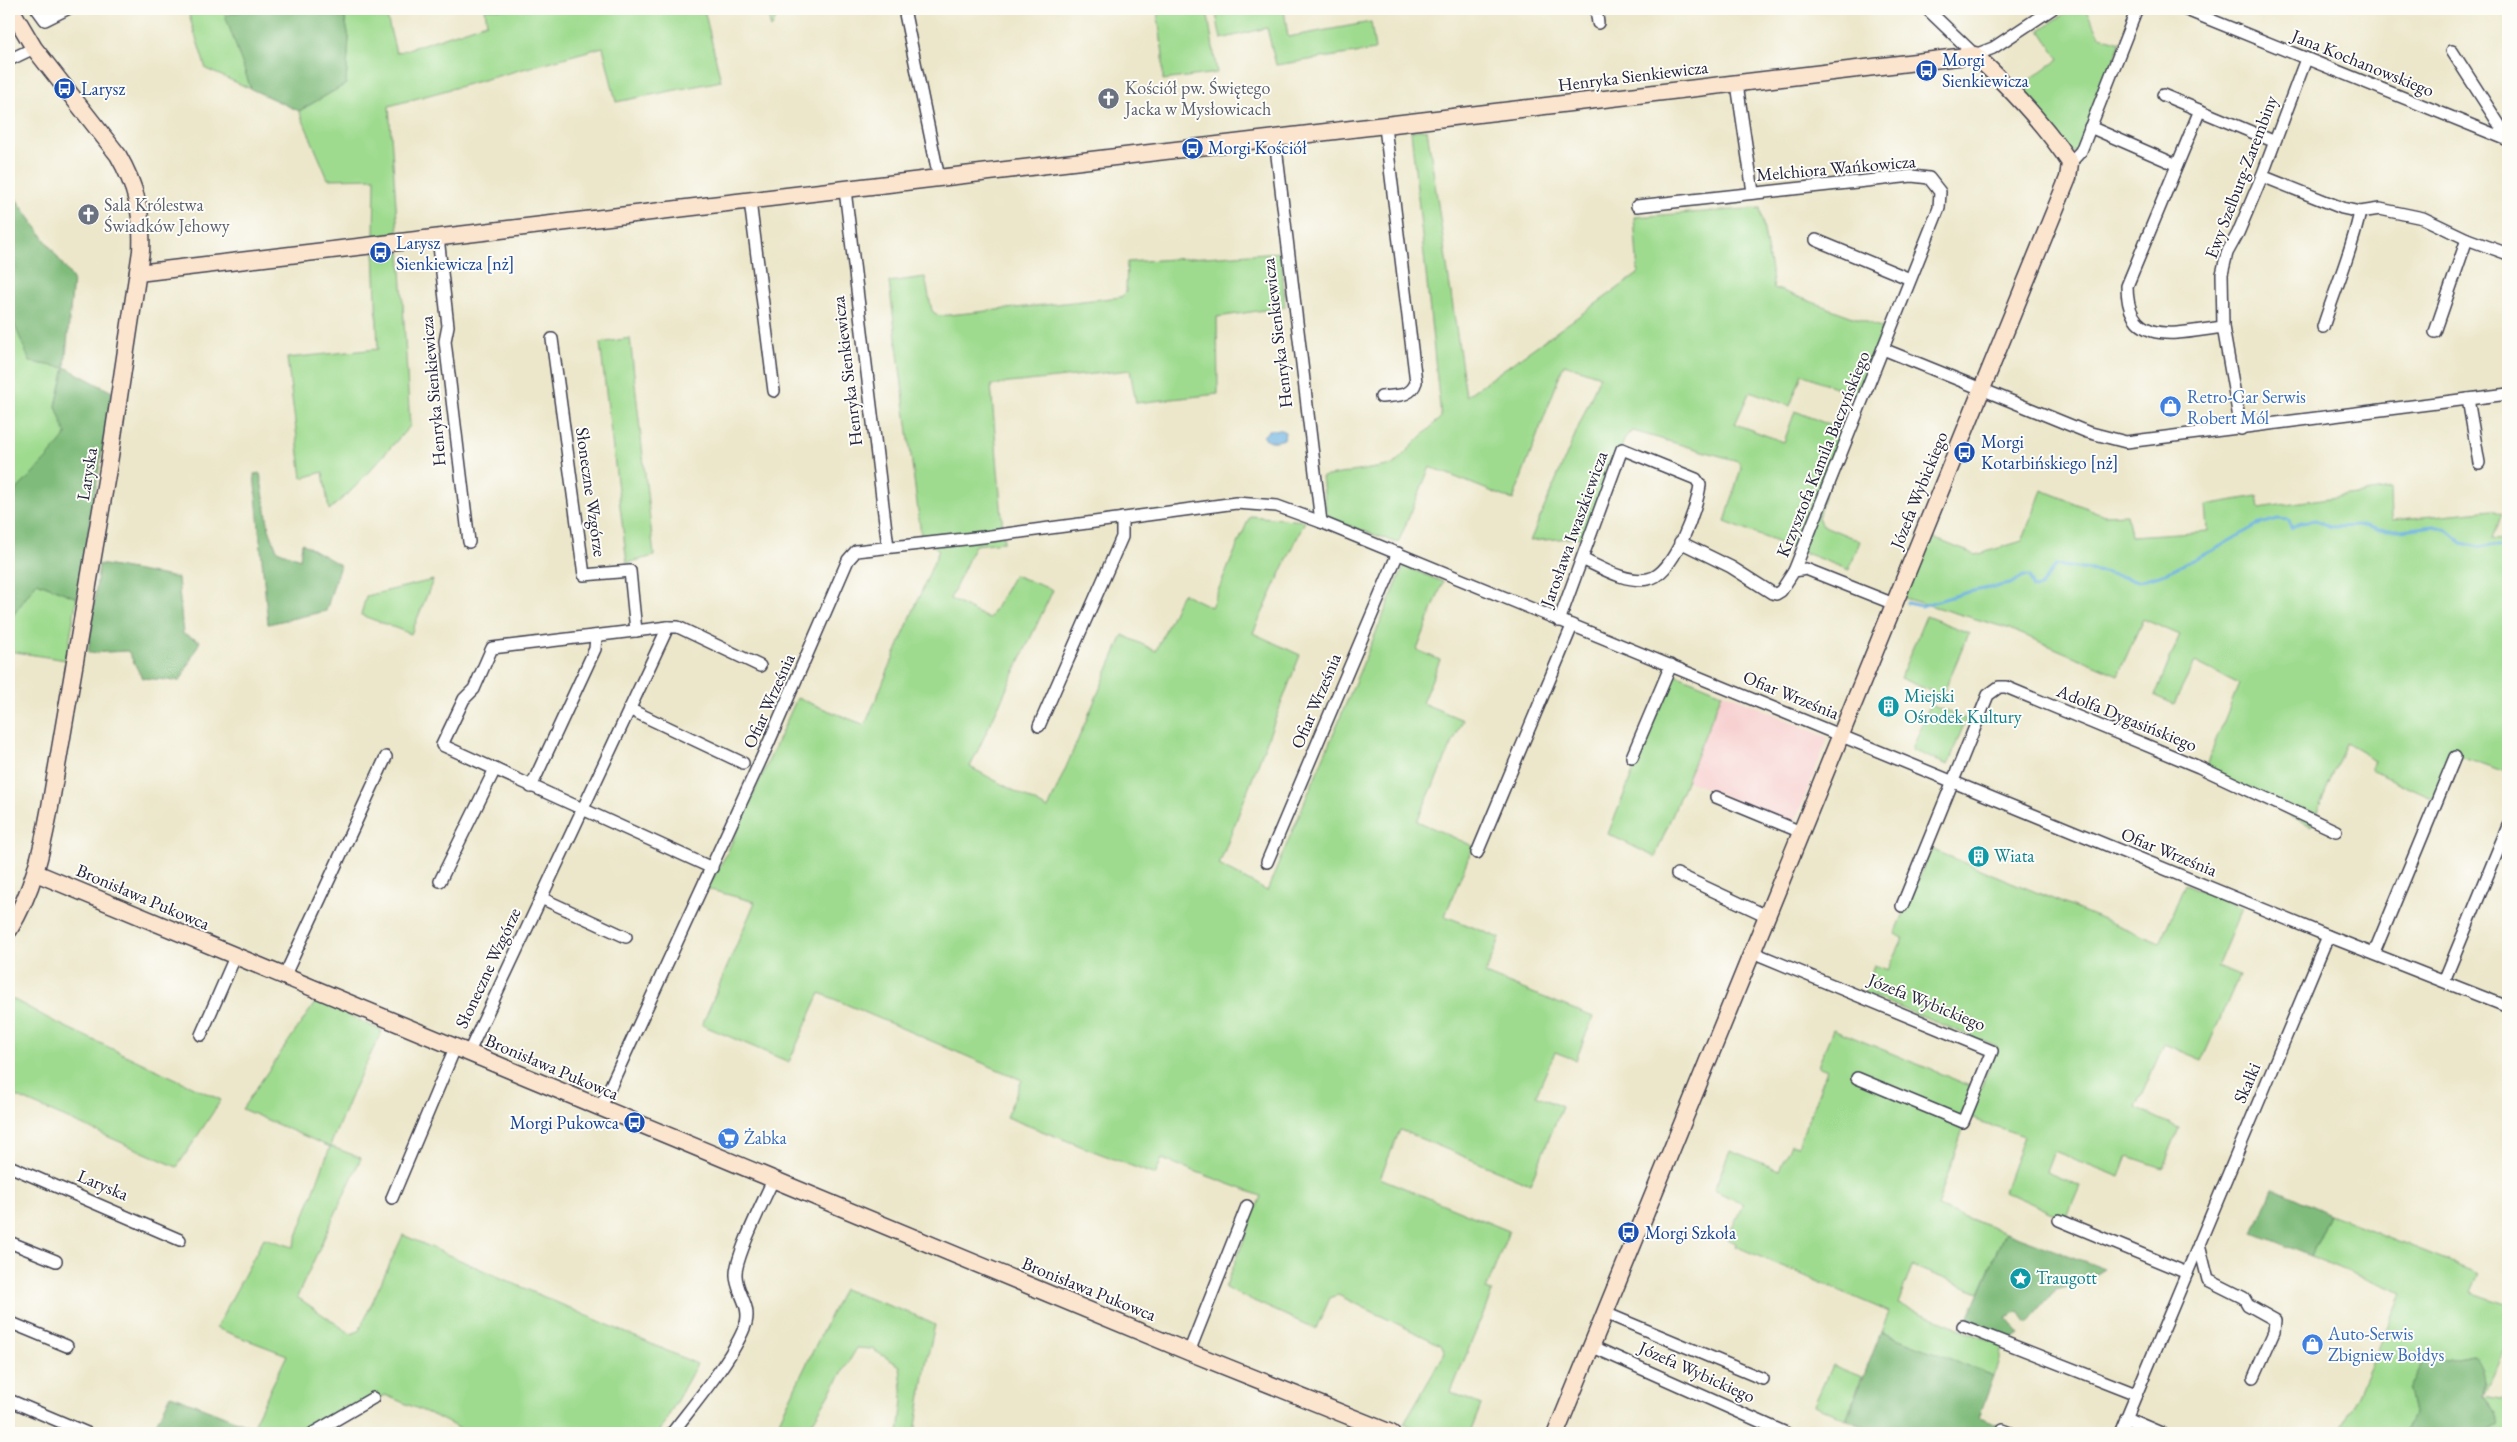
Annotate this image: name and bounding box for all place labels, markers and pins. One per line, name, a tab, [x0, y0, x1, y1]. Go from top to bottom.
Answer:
place label: Morgi Sienkiewicza	[1942, 48, 2030, 92]
bus stop icon: Morgi Sienkiewicza	[1914, 58, 1938, 82]
place label: Kościół pw. Świętego Jacka w Mysłowicach	[1123, 76, 1271, 120]
bus stop icon: Larysz	[53, 77, 77, 101]
place label: Larysz	[81, 77, 125, 100]
church icon: Kościół pw. Świętego Jacka w Mysłowicach	[1097, 86, 1121, 110]
bus stop icon: Morgi Kościół	[1180, 136, 1204, 160]
place label: Morgi Kościół	[1208, 136, 1307, 159]
place label: Sala Królestwa Świadków Jehowy	[104, 193, 230, 237]
church icon: Sala Królestwa Świadków Jehowy	[76, 203, 100, 227]
place label: Larysz Sienkiewicza [nż]	[396, 231, 515, 275]
bus stop icon: Larysz Sienkiewicza [nż]	[368, 241, 392, 265]
place label: Retro-Car Serwis Robert Mól	[2187, 385, 2306, 429]
shop icon: Retro-Car Serwis Robert Mól	[2159, 395, 2183, 419]
place label: Morgi Kotarbińskiego [nż]	[1981, 430, 2118, 474]
bus stop icon: Morgi Kotarbińskiego [nż]	[1953, 440, 1977, 464]
place label: Miejski Ośrodek Kultury	[1904, 684, 2022, 728]
building icon: Miejski Ośrodek Kultury	[1876, 694, 1900, 718]
building icon: Wiata	[1966, 844, 1990, 868]
place label: Wiata	[1994, 844, 2035, 867]
place label: Morgi Pukowca	[510, 1111, 620, 1134]
bus stop icon: Morgi Pukowca	[623, 1111, 647, 1135]
supermarket icon: Żabka	[716, 1126, 740, 1150]
place label: Żabka	[744, 1126, 787, 1149]
bus stop icon: Morgi Szkoła	[1617, 1221, 1641, 1245]
place label: Morgi Szkoła	[1645, 1221, 1737, 1244]
place icon: Traugott	[2008, 1266, 2032, 1290]
place label: Traugott	[2036, 1266, 2097, 1289]
place label: Auto-Serwis Zbigniew Bołdys	[2327, 1322, 2444, 1366]
shop icon: Auto-Serwis Zbigniew Bołdys	[2300, 1332, 2324, 1356]

